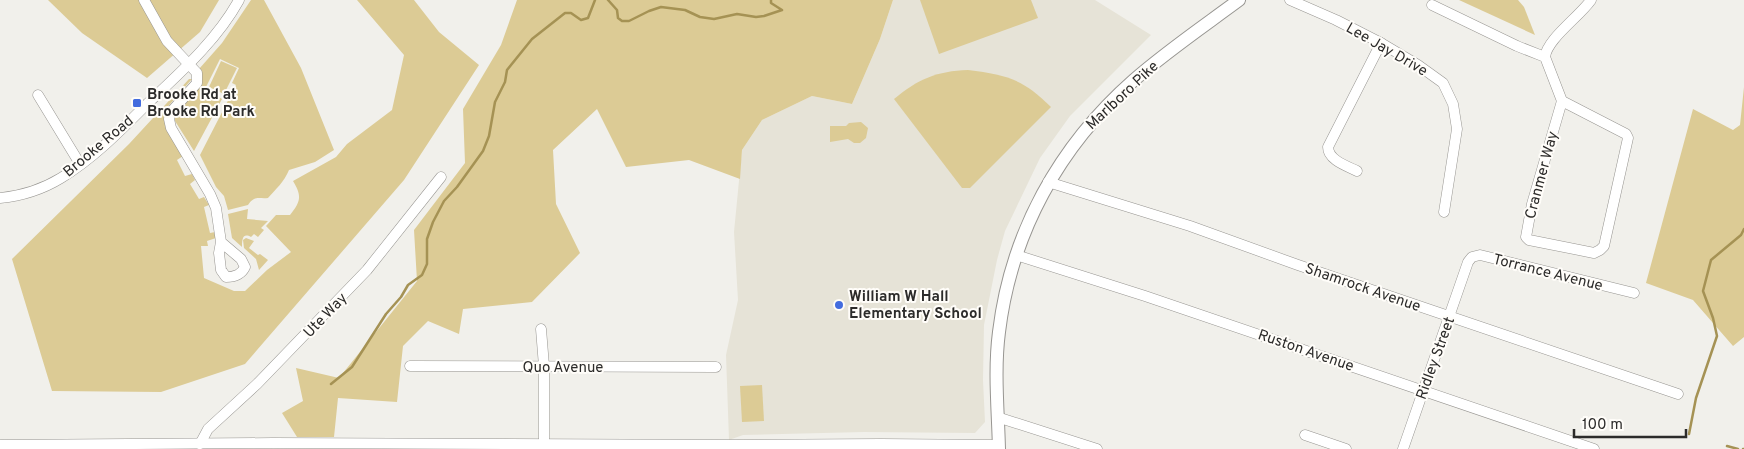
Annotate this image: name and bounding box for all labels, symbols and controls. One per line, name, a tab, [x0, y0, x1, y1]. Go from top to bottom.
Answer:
street label: Lee Jay Drive	[1342, 19, 1431, 81]
street label: Marlboro Pike	[1083, 58, 1163, 135]
place label: Brooke Rd at Brooke Rd Park	[147, 86, 255, 122]
marker: Brooke Rd at Brooke Rd Park	[131, 97, 143, 109]
street label: Brooke Road	[60, 112, 138, 182]
street label: Cranmer Way	[1522, 129, 1563, 221]
street label: Torrance Avenue	[1491, 251, 1605, 296]
street label: Shamrock Avenue	[1302, 260, 1423, 317]
place label: William W Hall Elementary School	[849, 288, 982, 324]
street label: Ute Way	[300, 290, 352, 342]
marker: William W Hall Elementary School	[833, 299, 845, 311]
street label: Ridley Street	[1413, 315, 1460, 402]
street label: Ruston Avenue	[1255, 326, 1356, 377]
street label: Quo Avenue	[523, 359, 603, 378]
scale bar	[1574, 406, 1686, 438]
text: 100 m	[1582, 416, 1623, 435]

